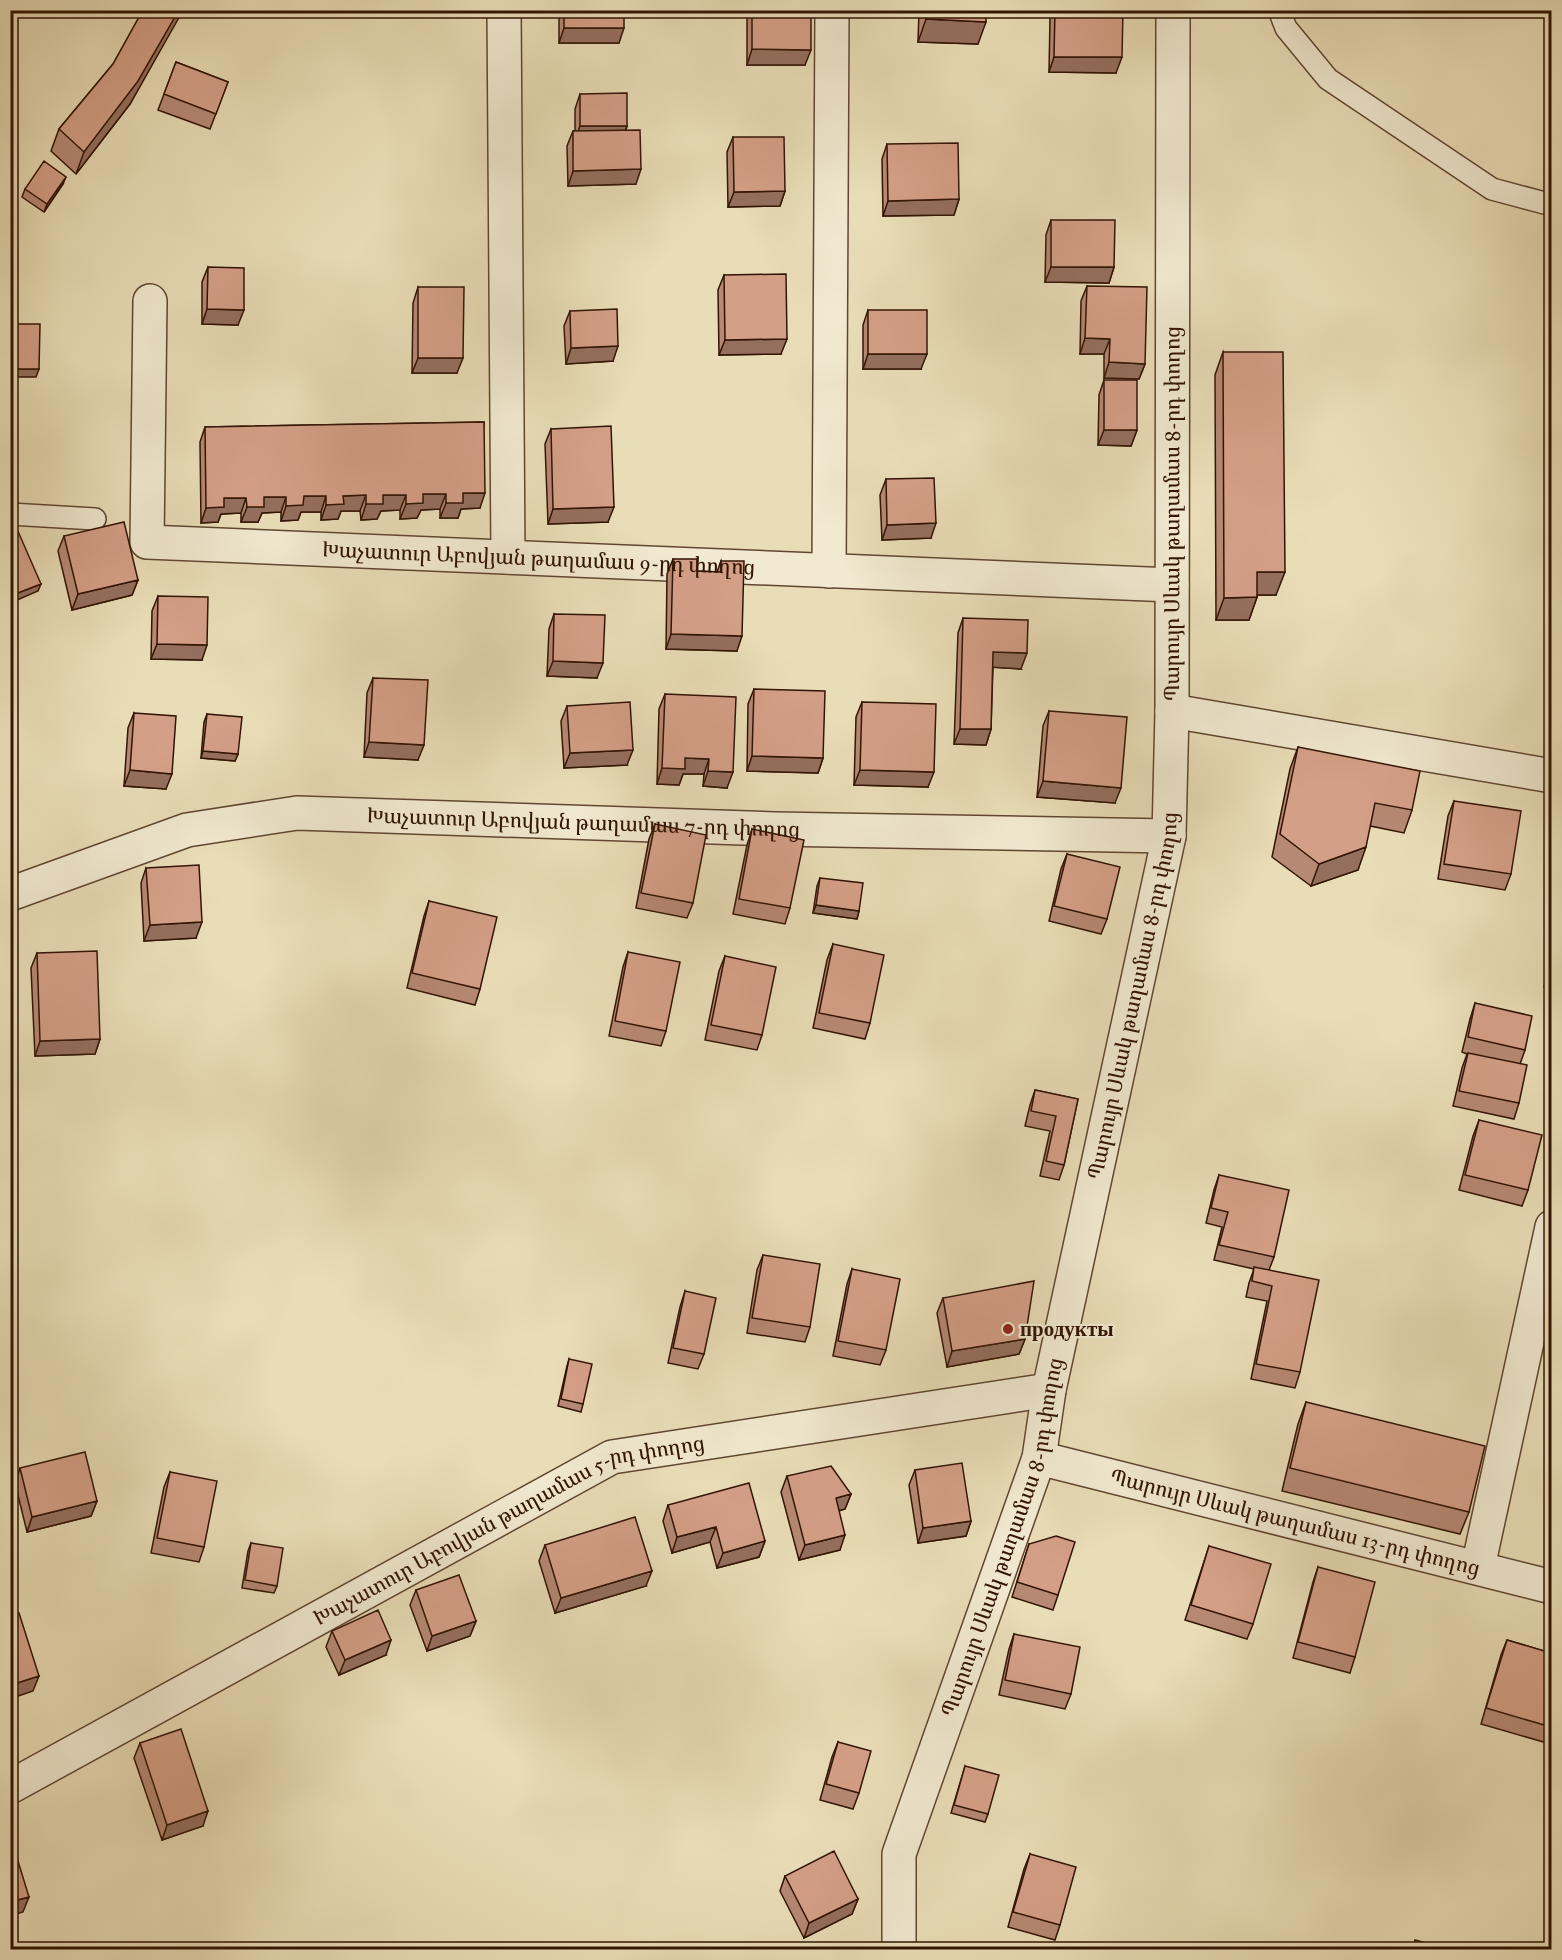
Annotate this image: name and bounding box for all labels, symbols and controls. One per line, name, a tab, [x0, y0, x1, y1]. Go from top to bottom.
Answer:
street label: Պարույր Սևակ թաղամաս 8-րդ փողոց	[1159, 326, 1186, 701]
street label: Խաչատուր Աբովյան թաղամաս 9-րդ փողոց	[322, 536, 756, 581]
street label: Խաչատուր Աբովյան թաղամաս 7-րդ փողոց	[366, 802, 800, 842]
street label: Պարույր Սևակ թաղամաս 8-րդ փողոց	[1082, 812, 1183, 1182]
place label: продукты	[1020, 1316, 1114, 1342]
marker: продукты	[1001, 1322, 1015, 1336]
street label: Պարույր Սևակ թաղամաս 8-րդ փողոց	[936, 1355, 1069, 1720]
street label: Խաչատուր Աբովյան թաղամաս 5-րդ փողոց	[309, 1430, 706, 1631]
street label: Պարույր Սևակ թաղամաս 13-րդ փողոց	[1107, 1463, 1483, 1581]

